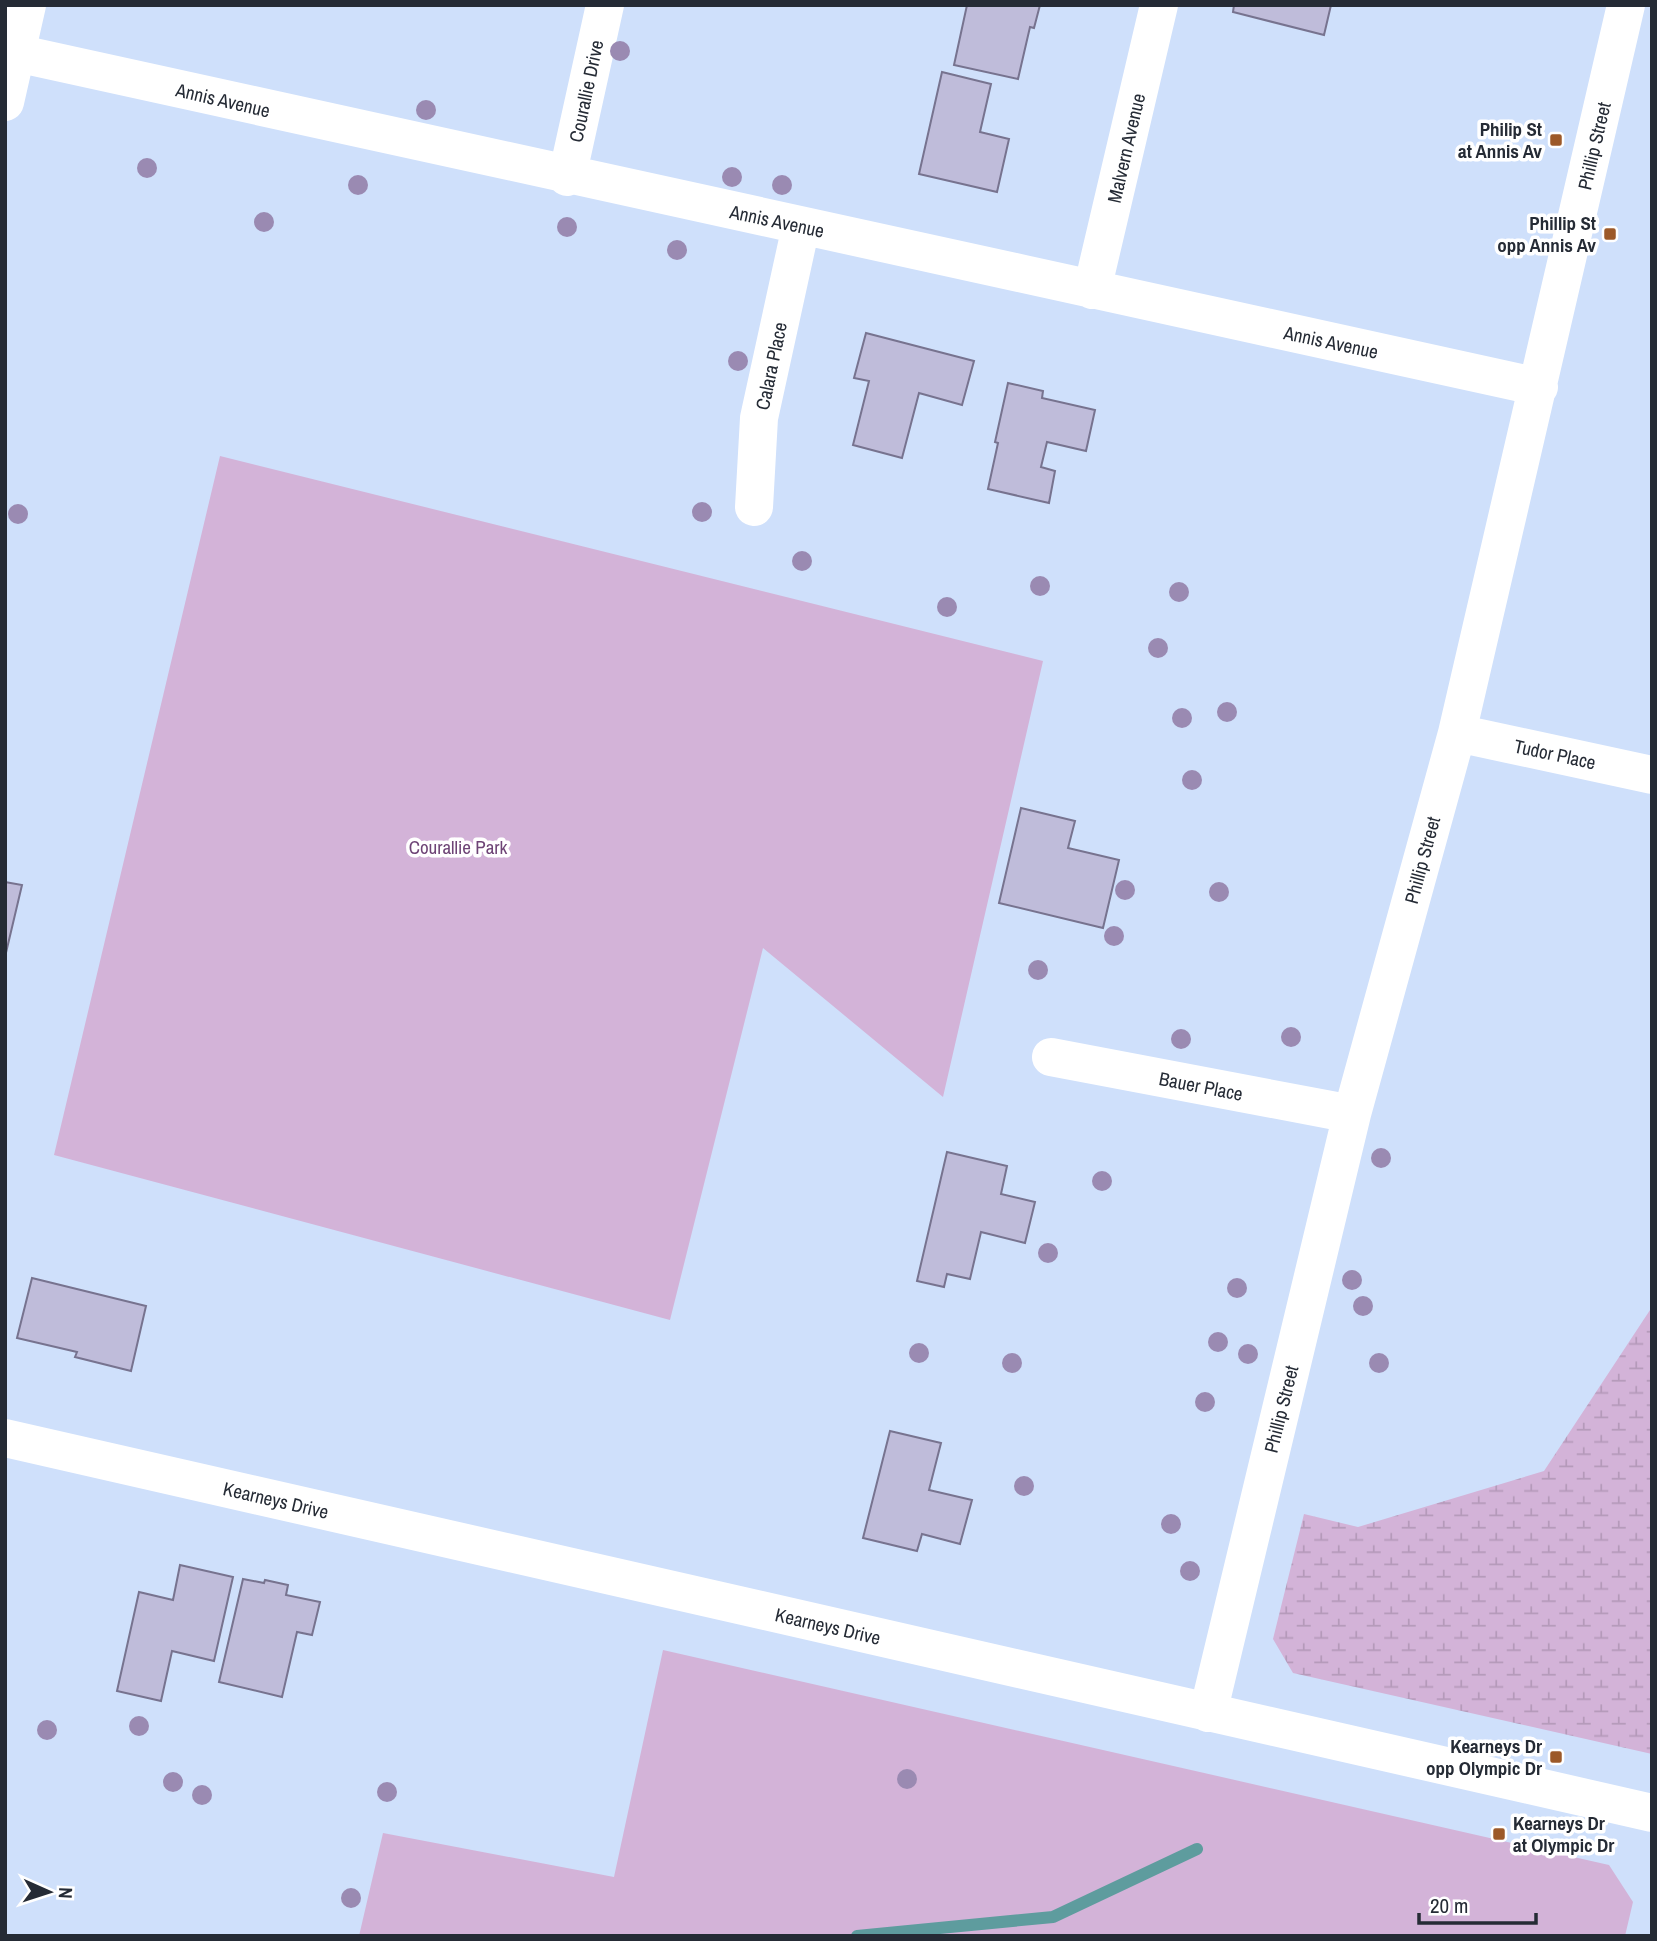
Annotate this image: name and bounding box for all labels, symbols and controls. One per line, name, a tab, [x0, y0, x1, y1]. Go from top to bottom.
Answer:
street label: Courallie Drive	[562, 37, 610, 145]
street label: Annis Avenue	[172, 76, 273, 123]
street label: Malvern Avenue	[1101, 91, 1151, 205]
street label: Phillip Street	[1571, 99, 1617, 192]
place label: Philip St at Annis Av	[1458, 116, 1542, 164]
marker: Philip St at Annis Av	[1548, 132, 1564, 148]
street label: Annis Avenue	[726, 198, 827, 244]
place label: Phillip St opp Annis Av	[1497, 210, 1596, 258]
marker: Phillip St opp Annis Av	[1602, 226, 1618, 242]
street label: Annis Avenue	[1280, 319, 1381, 365]
street label: Calara Place	[749, 320, 793, 412]
street label: Tudor Place	[1512, 733, 1598, 775]
street label: Phillip Street	[1398, 813, 1446, 906]
park label: Courallie Park	[409, 834, 508, 860]
street label: Bauer Place	[1157, 1065, 1245, 1107]
street label: Phillip Street	[1258, 1362, 1305, 1455]
street label: Kearneys Drive	[221, 1475, 331, 1525]
street label: Kearneys Drive	[773, 1601, 883, 1651]
place label: Kearneys Dr opp Olympic Dr	[1426, 1733, 1542, 1781]
marker: Kearneys Dr opp Olympic Dr	[1548, 1749, 1564, 1765]
place label: Kearneys Dr at Olympic Dr	[1513, 1810, 1614, 1858]
marker: Kearneys Dr at Olympic Dr	[1491, 1826, 1507, 1842]
north arrow	[14, 1857, 84, 1927]
scale bar	[1419, 1882, 1536, 1926]
text: N	[53, 1887, 79, 1899]
text: 20 m	[1430, 1891, 1468, 1920]

